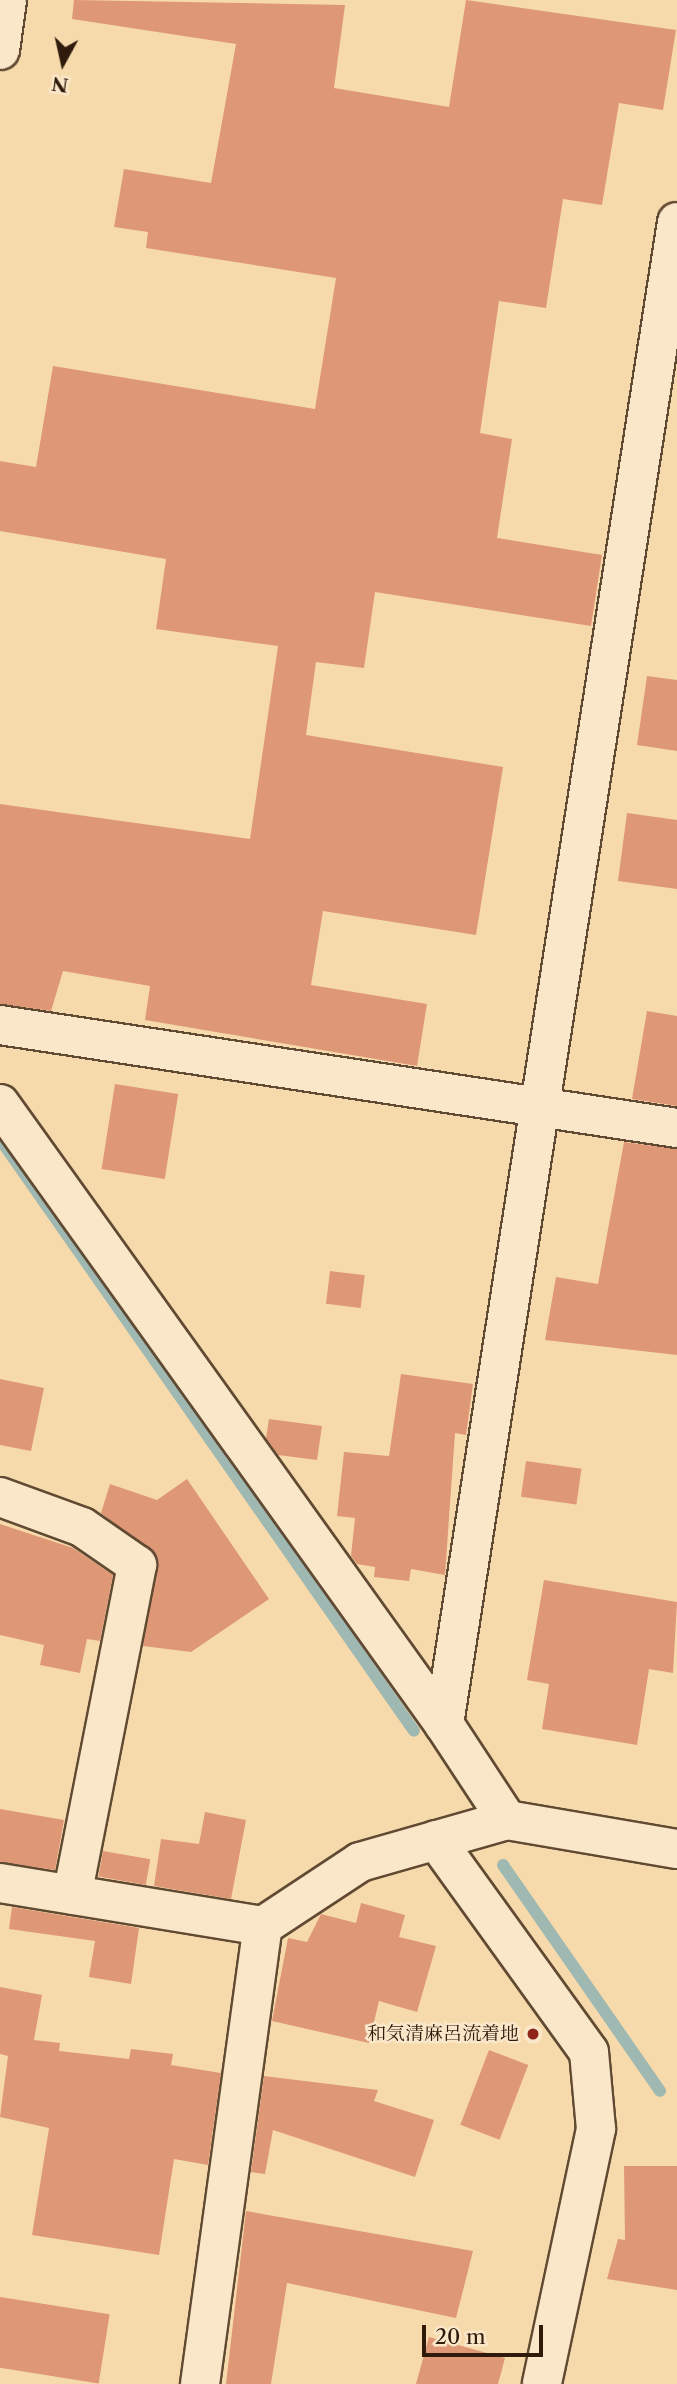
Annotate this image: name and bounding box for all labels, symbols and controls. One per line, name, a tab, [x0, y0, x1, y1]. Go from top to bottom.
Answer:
north arrow	[28, 28, 98, 98]
text: N	[50, 72, 70, 97]
place label: 和気清麻呂流着地	[367, 2023, 519, 2045]
marker: 和気清麻呂流着地	[525, 2026, 541, 2042]
scale bar	[425, 2310, 546, 2354]
text: 20 m	[435, 2324, 486, 2349]

